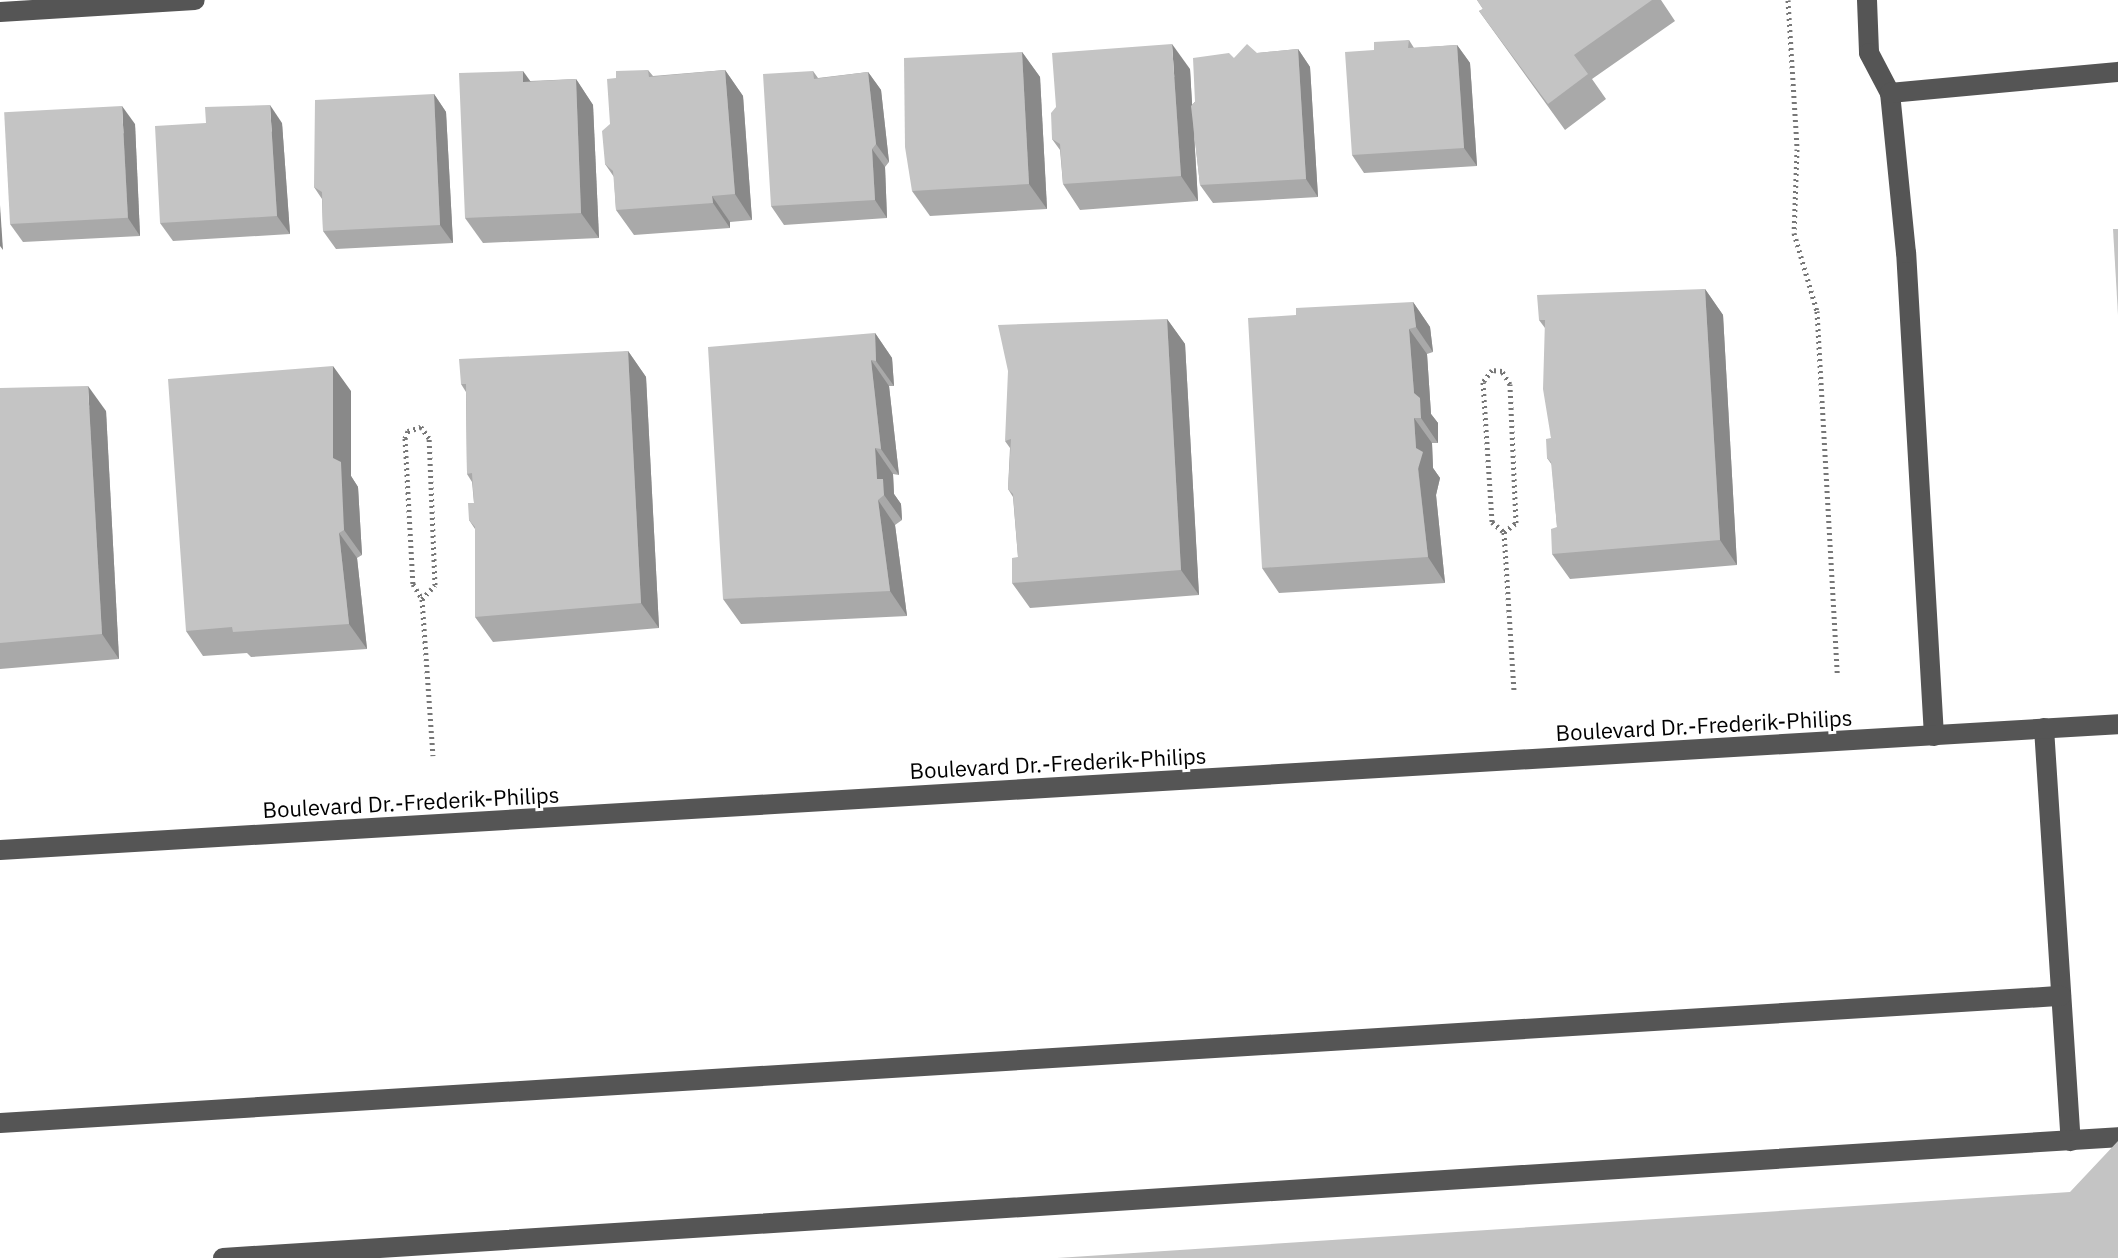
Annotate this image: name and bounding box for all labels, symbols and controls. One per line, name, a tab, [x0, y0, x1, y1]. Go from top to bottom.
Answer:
street label: Boulevard Dr.-Frederik-Philips	[1555, 704, 1853, 746]
street label: Boulevard Dr.-Frederik-Philips	[909, 742, 1207, 784]
street label: Boulevard Dr.-Frederik-Philips	[262, 781, 560, 823]

